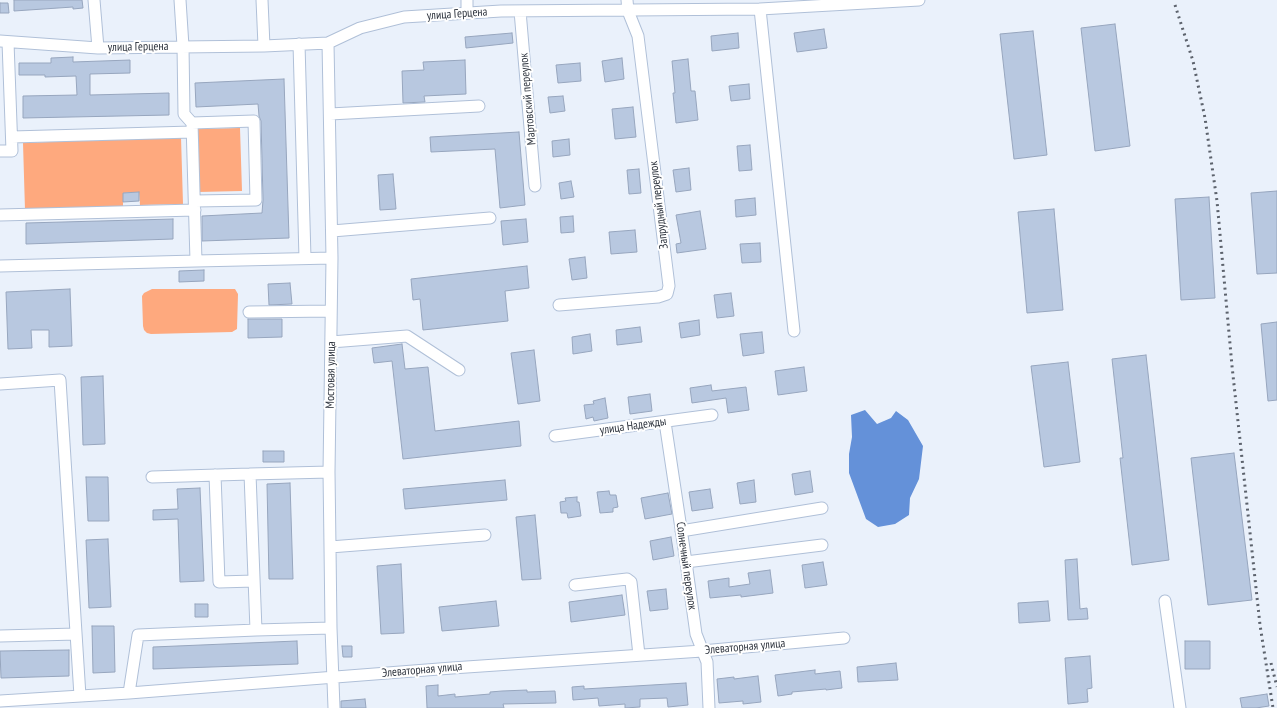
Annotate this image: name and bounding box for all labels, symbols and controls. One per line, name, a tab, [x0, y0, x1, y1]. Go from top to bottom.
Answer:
street label: улица Герцена	[426, 5, 488, 23]
street label: улица Герцена	[107, 39, 169, 55]
street label: Мартовский переулок	[517, 52, 539, 146]
street label: Запрудный переулок	[646, 160, 672, 250]
street label: Мостовая улица	[323, 341, 339, 409]
street label: улица Надежды	[599, 414, 667, 438]
street label: Солнечный переулок	[673, 521, 699, 611]
street label: Элеваторная улица	[704, 636, 786, 658]
street label: Элеваторная улица	[381, 659, 463, 681]

